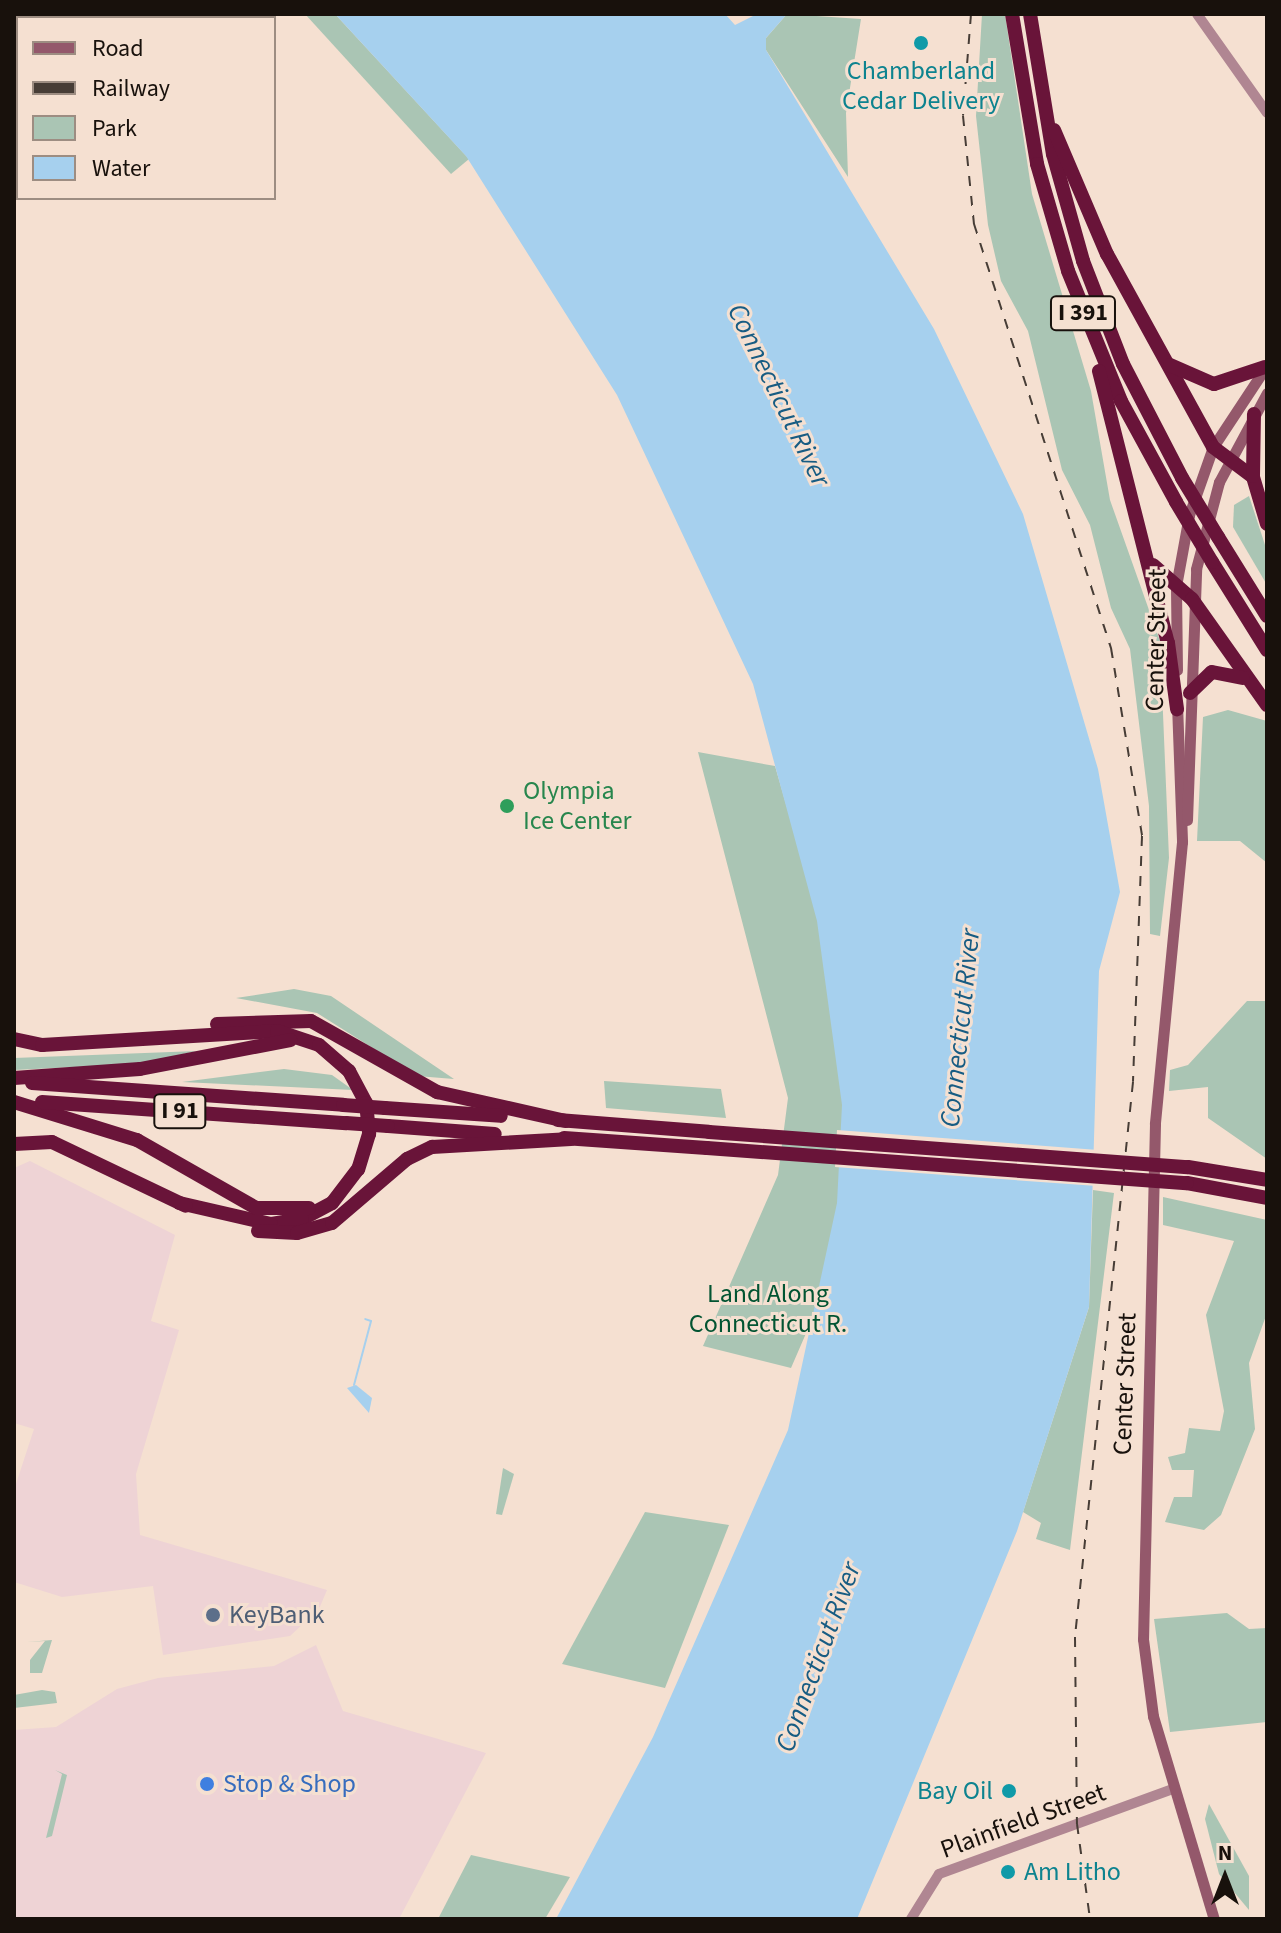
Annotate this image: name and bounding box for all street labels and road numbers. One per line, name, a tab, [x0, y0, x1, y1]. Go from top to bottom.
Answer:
road number: I 391	[1049, 293, 1117, 333]
street label: Center Street	[1139, 568, 1173, 712]
road number: I 91	[152, 1091, 208, 1131]
street label: Center Street	[1107, 1312, 1143, 1456]
street label: Plainfield Street	[936, 1777, 1110, 1865]

